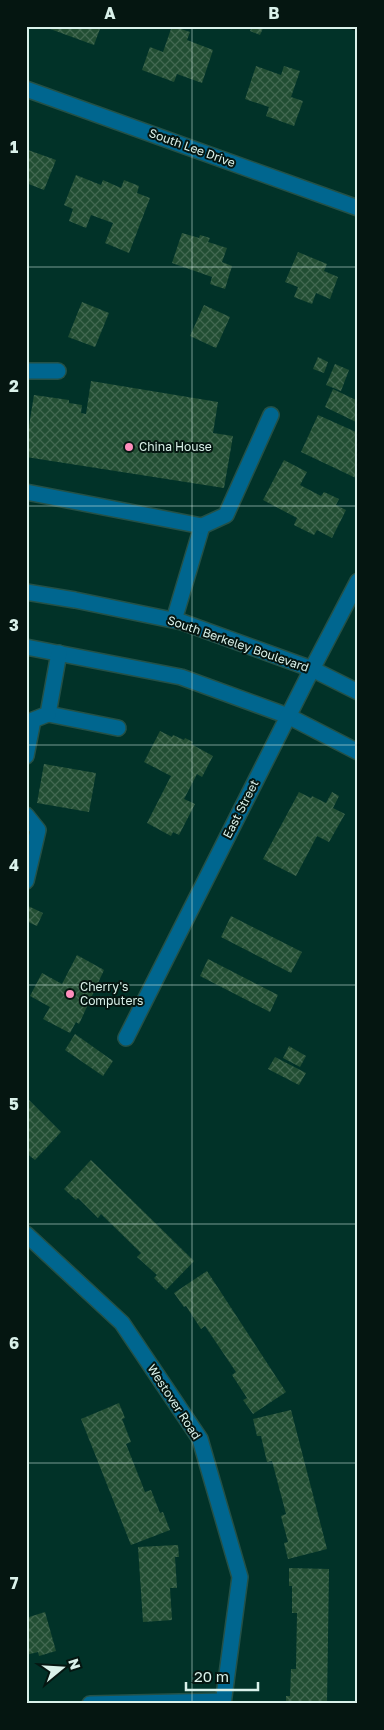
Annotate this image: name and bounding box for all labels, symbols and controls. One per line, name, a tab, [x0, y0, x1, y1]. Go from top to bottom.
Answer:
text: A	[104, 3, 116, 23]
text: B	[268, 3, 280, 23]
street label: South Lee Drive	[147, 125, 237, 170]
text: 1	[10, 137, 18, 157]
text: 2	[9, 376, 19, 396]
place label: China House	[139, 439, 212, 454]
marker: China House	[123, 441, 135, 453]
street label: South Berkeley Boulevard	[165, 612, 311, 675]
text: 3	[9, 615, 19, 635]
street label: East Street	[219, 777, 262, 841]
text: 4	[9, 855, 19, 875]
place label: Cherry's Computers	[80, 979, 143, 1008]
marker: Cherry's Computers	[64, 988, 76, 1000]
text: 5	[9, 1094, 19, 1114]
text: 6	[9, 1333, 19, 1353]
street label: Westover Road	[145, 1361, 204, 1442]
text: 7	[10, 1573, 19, 1593]
north arrow	[38, 1642, 88, 1692]
text: N	[65, 1656, 85, 1672]
scale bar	[186, 1660, 259, 1692]
text: 20 m	[194, 1667, 229, 1685]

